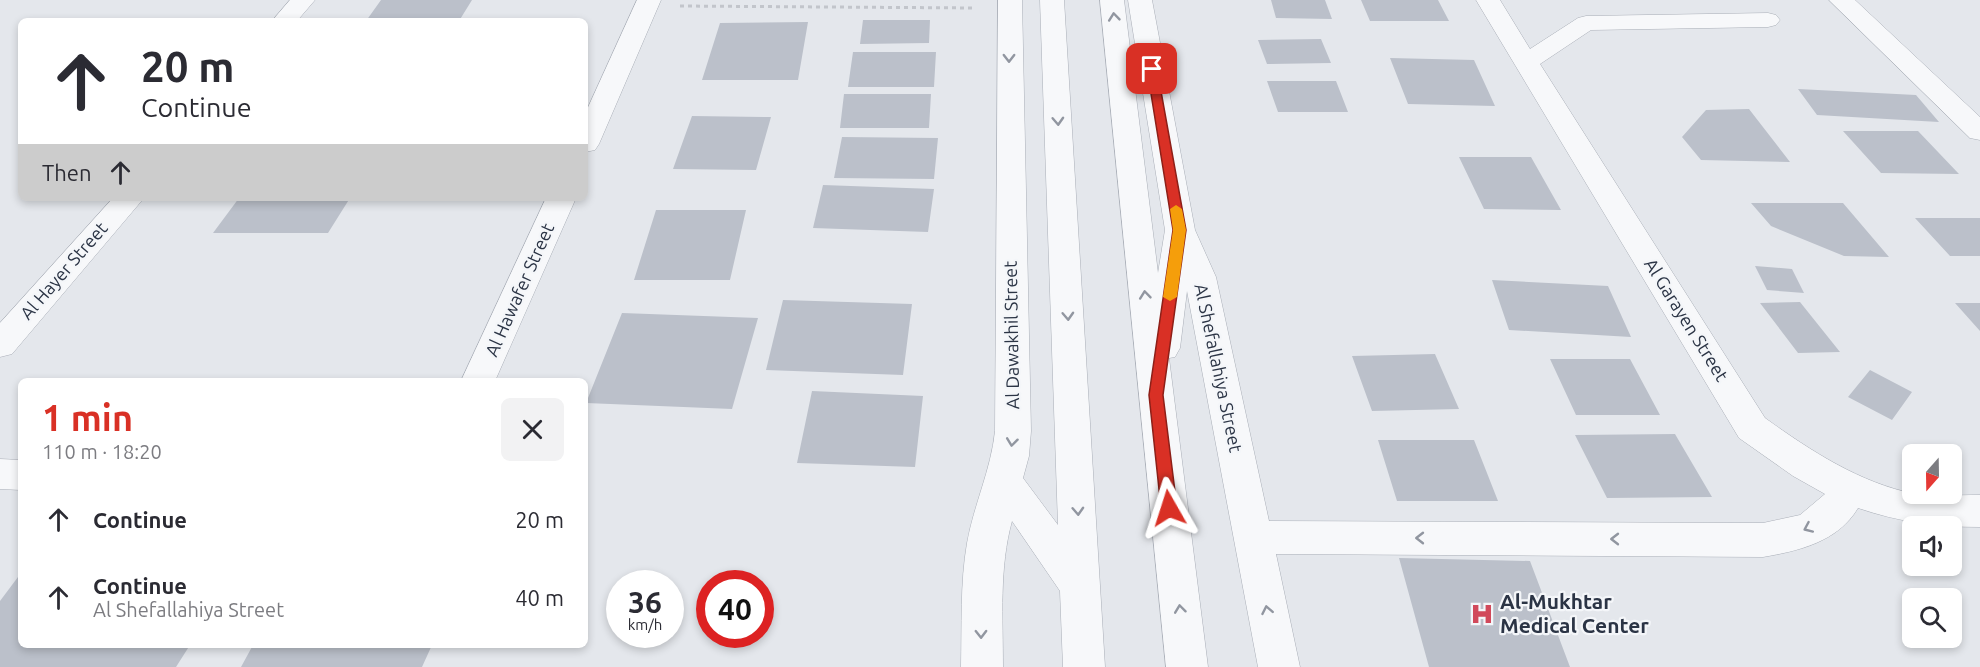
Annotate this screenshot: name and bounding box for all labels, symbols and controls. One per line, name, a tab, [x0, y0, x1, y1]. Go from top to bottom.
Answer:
one-way arrow	[1108, 13, 1121, 22]
icon: ahead	[42, 42, 120, 120]
text: 20 m	[141, 43, 235, 90]
pin	[1126, 43, 1177, 94]
icon: arrive	[1135, 52, 1168, 85]
one-way arrow	[1003, 54, 1015, 63]
text: Continue	[141, 92, 252, 122]
one-way arrow	[1052, 117, 1065, 126]
icon: ahead	[104, 156, 137, 189]
text: Then	[42, 160, 92, 185]
street label: Al Hayer Street	[16, 218, 111, 323]
street label: Al Hawafer Street	[481, 220, 557, 359]
street label: Al Garayen Street	[1641, 254, 1733, 385]
street label: Al Dawakhil Street	[1000, 261, 1022, 409]
street label: Al Shefallahiya Street	[1191, 282, 1247, 454]
one-way arrow	[1139, 290, 1152, 299]
one-way arrow	[1061, 312, 1074, 321]
text: 1 min	[42, 397, 133, 438]
button: close	[501, 398, 564, 461]
one-way arrow	[1006, 438, 1019, 447]
text: 110 m · 18:20	[42, 440, 162, 463]
north arrow	[1902, 444, 1962, 504]
map controls	[1902, 444, 1962, 648]
position arrow	[1137, 476, 1201, 540]
icon: ahead	[42, 503, 75, 536]
one-way arrow	[1071, 506, 1084, 515]
text: Continue	[93, 507, 187, 532]
text: 20 m	[515, 507, 564, 532]
button: sound	[1902, 516, 1962, 576]
one-way arrow	[1804, 521, 1815, 533]
one-way arrow	[1416, 532, 1425, 544]
one-way arrow	[1611, 533, 1620, 545]
speed limit sign: 40	[696, 570, 774, 648]
text: Continue	[93, 573, 187, 598]
icon: ahead	[42, 581, 75, 614]
text: 40 m	[515, 585, 564, 610]
text: 36	[628, 585, 662, 619]
button: search	[1902, 588, 1962, 648]
place label: Al-Mukhtar Medical Center	[1500, 589, 1649, 637]
text: Al Shefallahiya Street	[93, 598, 284, 621]
hospital icon: Al-Mukhtar Medical Center	[1469, 601, 1495, 627]
one-way arrow	[1175, 604, 1187, 613]
one-way arrow	[1261, 605, 1274, 615]
text: km/h	[628, 616, 662, 633]
one-way arrow	[975, 629, 987, 638]

